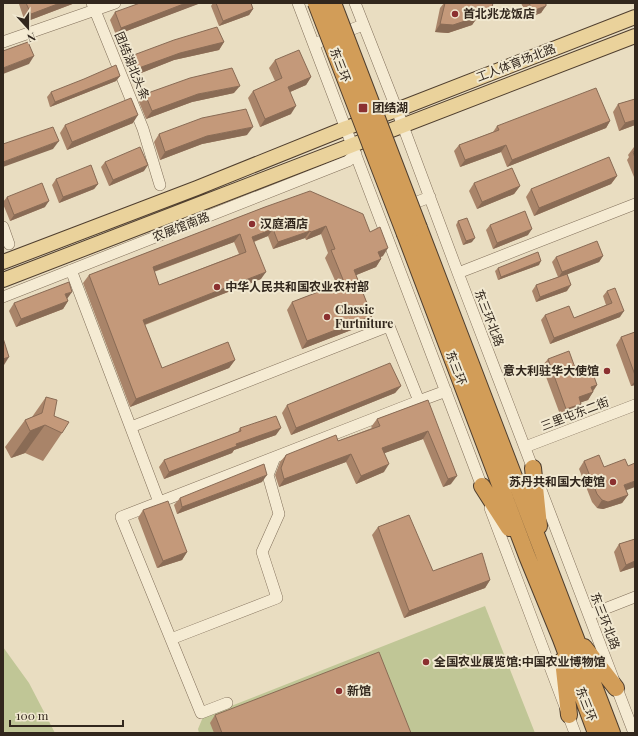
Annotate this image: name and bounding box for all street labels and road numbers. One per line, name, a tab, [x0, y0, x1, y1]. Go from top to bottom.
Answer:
street label: 团结湖北头条	[112, 29, 154, 102]
street label: 工人体育场北路	[474, 40, 558, 85]
street label: 东三环	[327, 45, 355, 84]
street label: 农展馆南路	[150, 208, 212, 244]
street label: 东三环北路	[472, 287, 508, 349]
street label: 东三环	[443, 348, 471, 387]
street label: 三里屯东二街	[538, 393, 611, 433]
street label: 东三环北路	[588, 590, 624, 652]
street label: 东三环	[573, 684, 601, 723]

